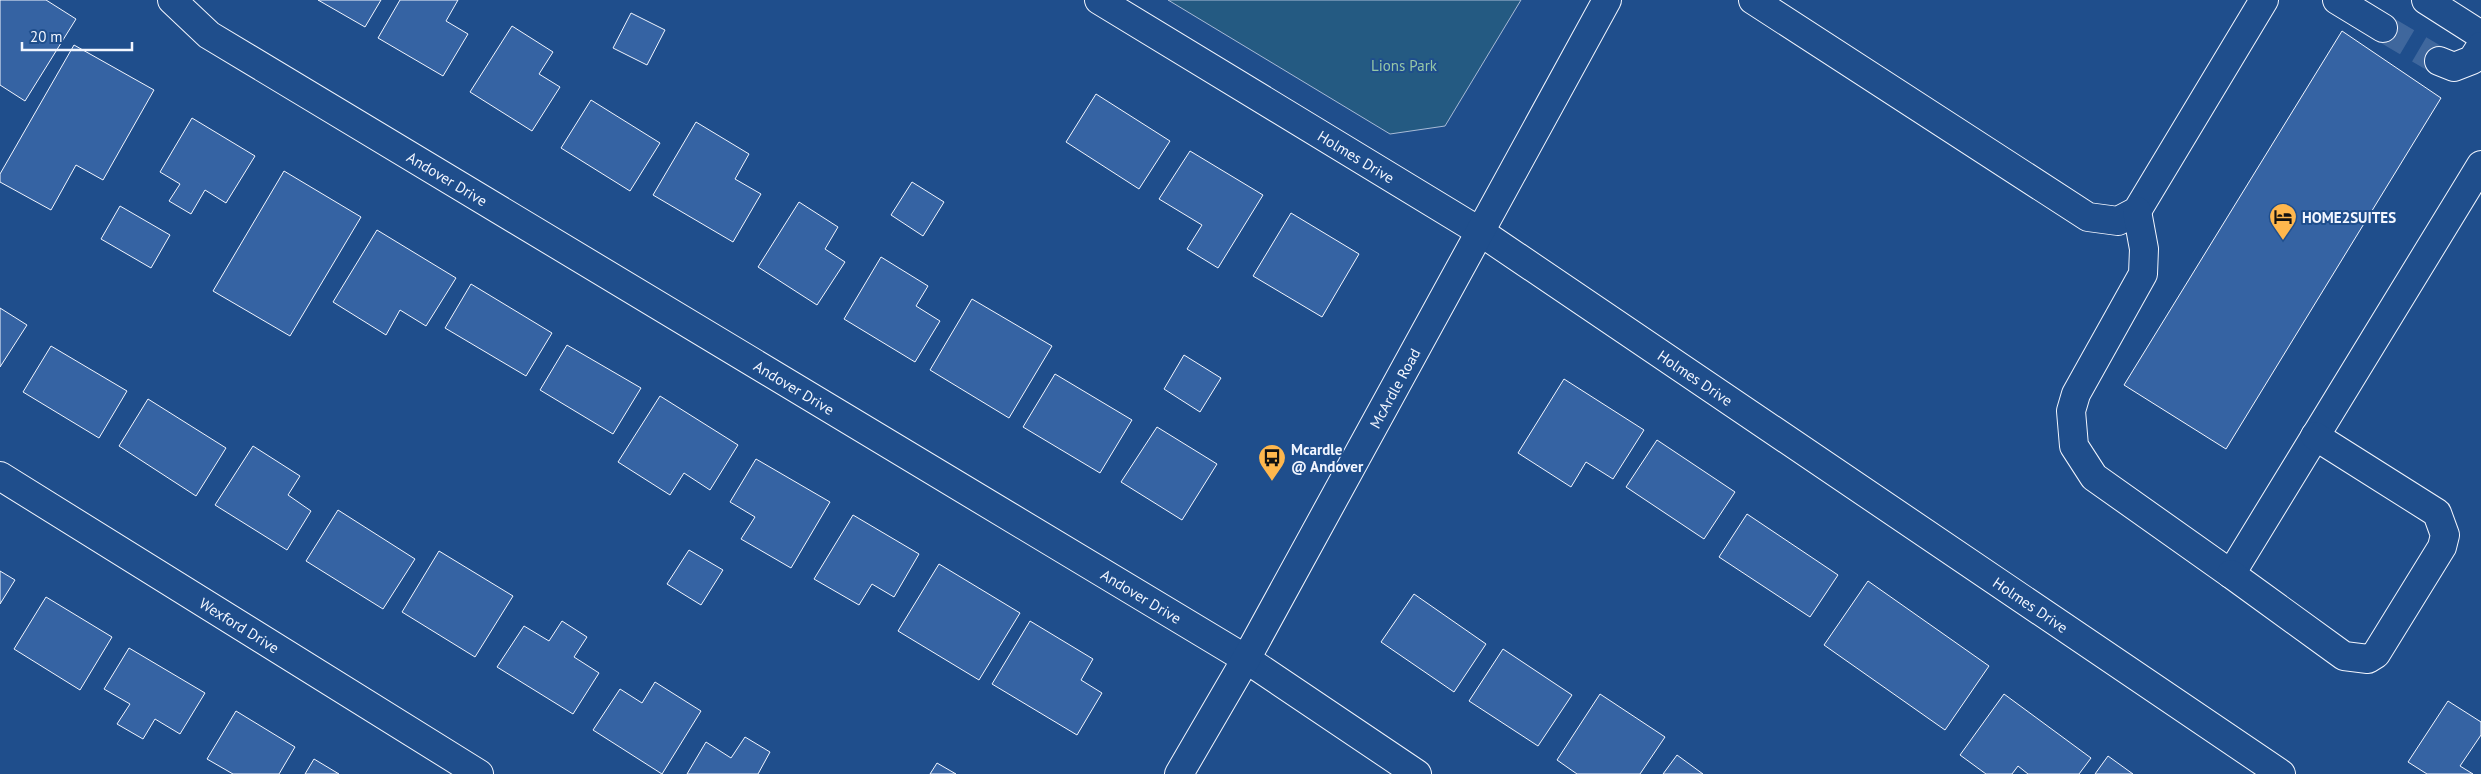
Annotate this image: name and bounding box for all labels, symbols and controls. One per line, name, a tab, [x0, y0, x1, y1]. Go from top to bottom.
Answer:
scale bar	[22, 20, 132, 52]
text: 20 m	[30, 27, 63, 46]
park label: Lions Park	[1371, 56, 1438, 75]
street label: Holmes Drive	[1314, 126, 1398, 187]
street label: Andover Drive	[404, 147, 491, 210]
hotel icon: HOME2SUITES	[2268, 202, 2298, 241]
place label: HOME2SUITES	[2302, 208, 2396, 227]
street label: McArdle Road	[1365, 345, 1424, 431]
street label: Holmes Drive	[1654, 345, 1736, 410]
street label: Andover Drive	[751, 356, 838, 419]
place label: Mcardle @ Andover	[1291, 440, 1364, 476]
bus stop icon: Mcardle @ Andover	[1257, 443, 1287, 482]
street label: Andover Drive	[1098, 565, 1185, 627]
street label: Holmes Drive	[1990, 572, 2072, 637]
street label: Wexford Drive	[196, 593, 283, 657]

